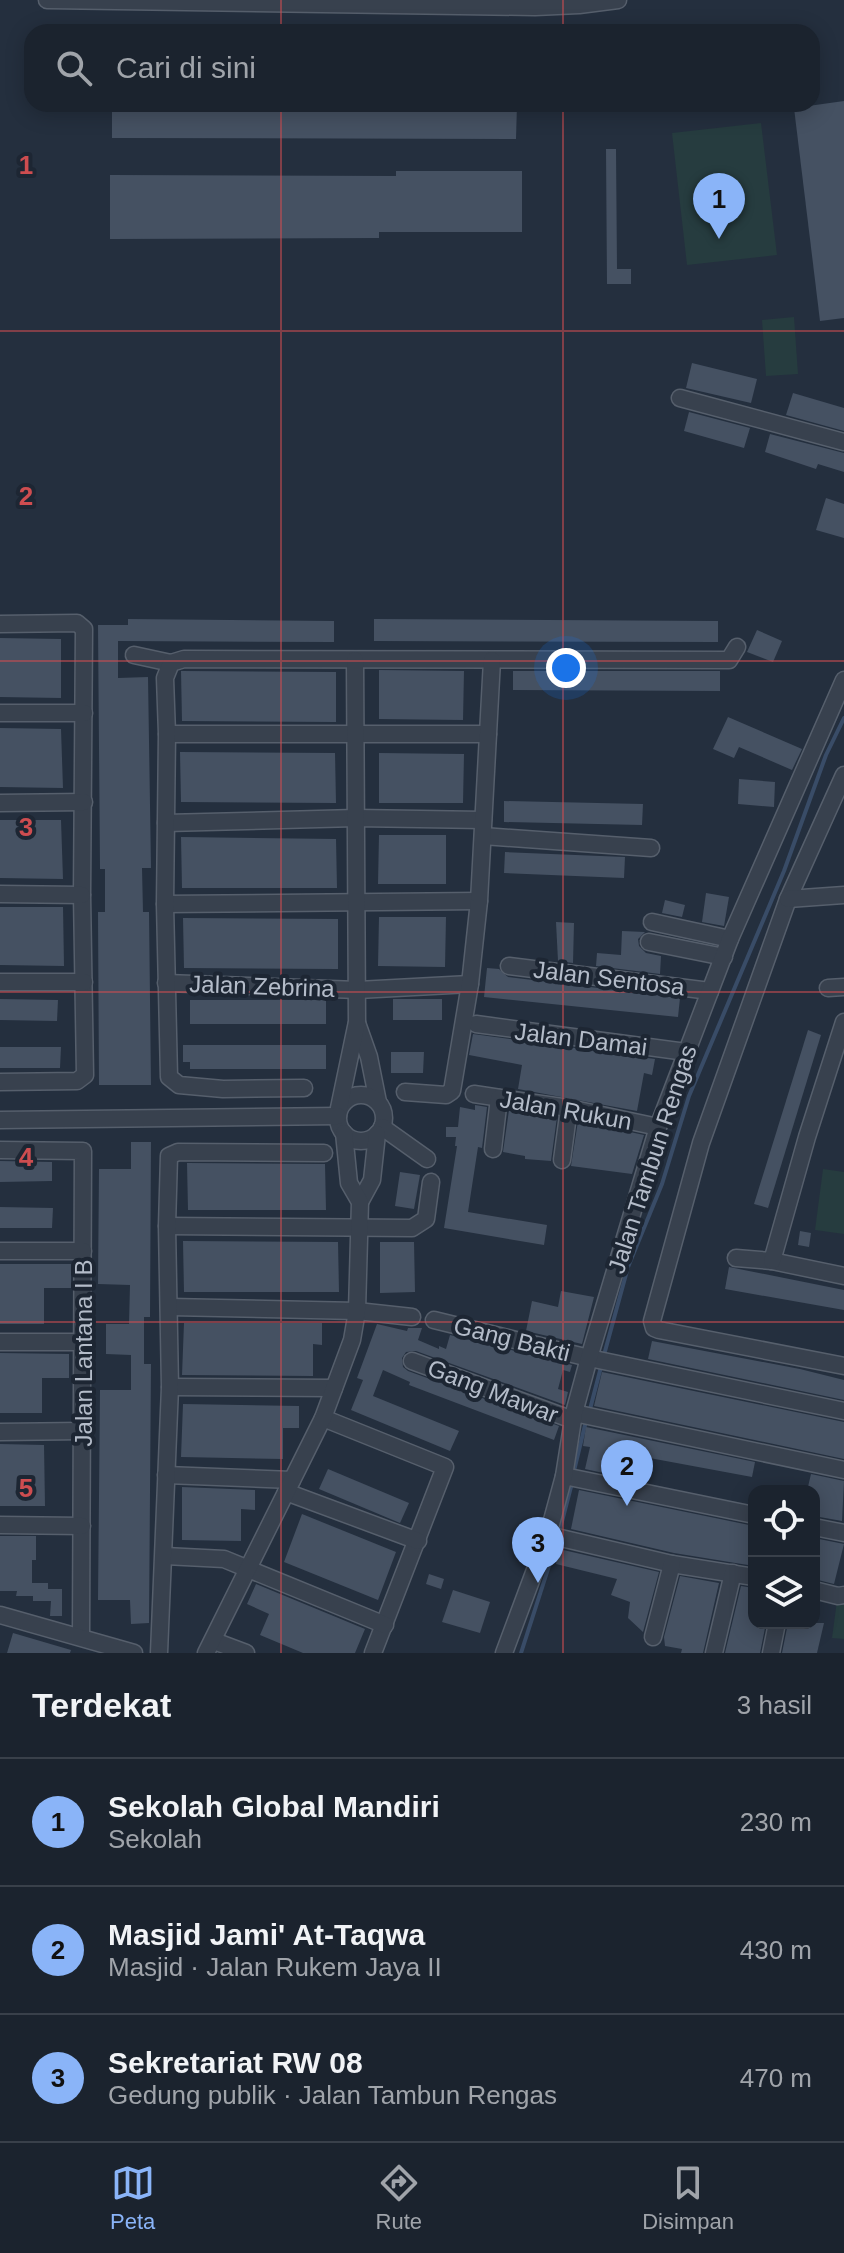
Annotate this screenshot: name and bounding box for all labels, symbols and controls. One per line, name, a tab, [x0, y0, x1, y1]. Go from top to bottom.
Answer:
search box	[24, 24, 820, 112]
icon: search	[52, 46, 96, 90]
text: Cari di sini	[116, 51, 256, 84]
text: 1	[19, 150, 33, 180]
pin: 1	[693, 173, 745, 239]
text: 2	[19, 481, 33, 511]
your location	[546, 648, 586, 688]
text: 3	[19, 812, 33, 842]
street label: Jalan Sentosa	[532, 955, 687, 1001]
street label: Jalan Zebrina	[189, 970, 336, 1002]
street label: Jalan Damai	[513, 1017, 649, 1061]
street label: Jalan Tambun Rengas	[602, 1041, 702, 1277]
street label: Jalan Rukun	[498, 1085, 634, 1135]
text: 4	[19, 1142, 34, 1172]
street label: Jalan Lantana I B	[70, 1260, 97, 1446]
street label: Gang Bakti	[451, 1312, 573, 1366]
street label: Gang Mawar	[424, 1354, 562, 1428]
pin: 2	[601, 1440, 653, 1506]
text: 5	[19, 1473, 33, 1503]
map controls	[748, 1485, 820, 1629]
button: locate	[748, 1485, 820, 1557]
pin: 3	[512, 1517, 564, 1583]
button: layers	[748, 1557, 820, 1629]
text: Terdekat	[32, 1686, 171, 1724]
text: 3 hasil	[737, 1690, 812, 1720]
text: Sekolah Global Mandiri	[108, 1790, 440, 1823]
text: 1	[51, 1807, 65, 1837]
text: 230 m	[740, 1807, 812, 1837]
text: Sekolah	[108, 1824, 202, 1854]
text: Masjid Jami' At-Taqwa	[108, 1918, 425, 1951]
text: 2	[51, 1935, 65, 1965]
text: 430 m	[740, 1935, 812, 1965]
text: Masjid · Jalan Rukem Jaya II	[108, 1952, 442, 1982]
text: Sekretariat RW 08	[108, 2046, 363, 2079]
text: 3	[51, 2063, 65, 2093]
text: 470 m	[740, 2063, 812, 2093]
text: Gedung publik · Jalan Tambun Rengas	[108, 2080, 557, 2110]
tab: Peta	[110, 2161, 155, 2235]
tab: Rute	[376, 2161, 422, 2235]
tab: Disimpan	[642, 2161, 734, 2235]

